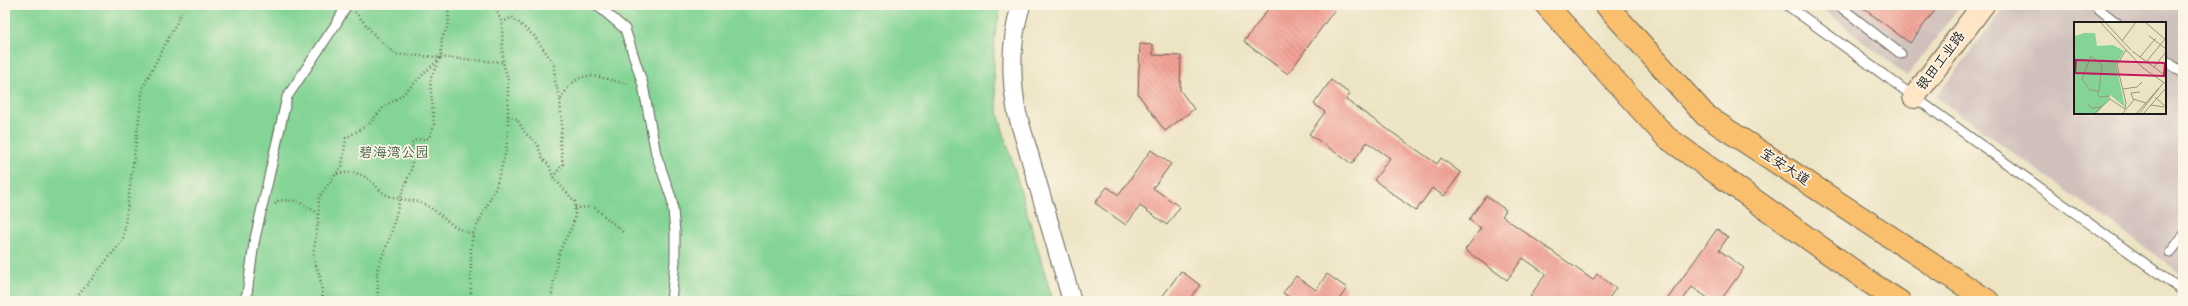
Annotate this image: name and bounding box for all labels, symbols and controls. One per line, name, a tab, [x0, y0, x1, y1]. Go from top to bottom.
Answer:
inset map	[2074, 22, 2166, 114]
street label: 银田工业路	[1911, 26, 1971, 96]
park label: 碧海湾公园	[359, 142, 429, 164]
street label: 宝安大道	[1756, 143, 1814, 191]

